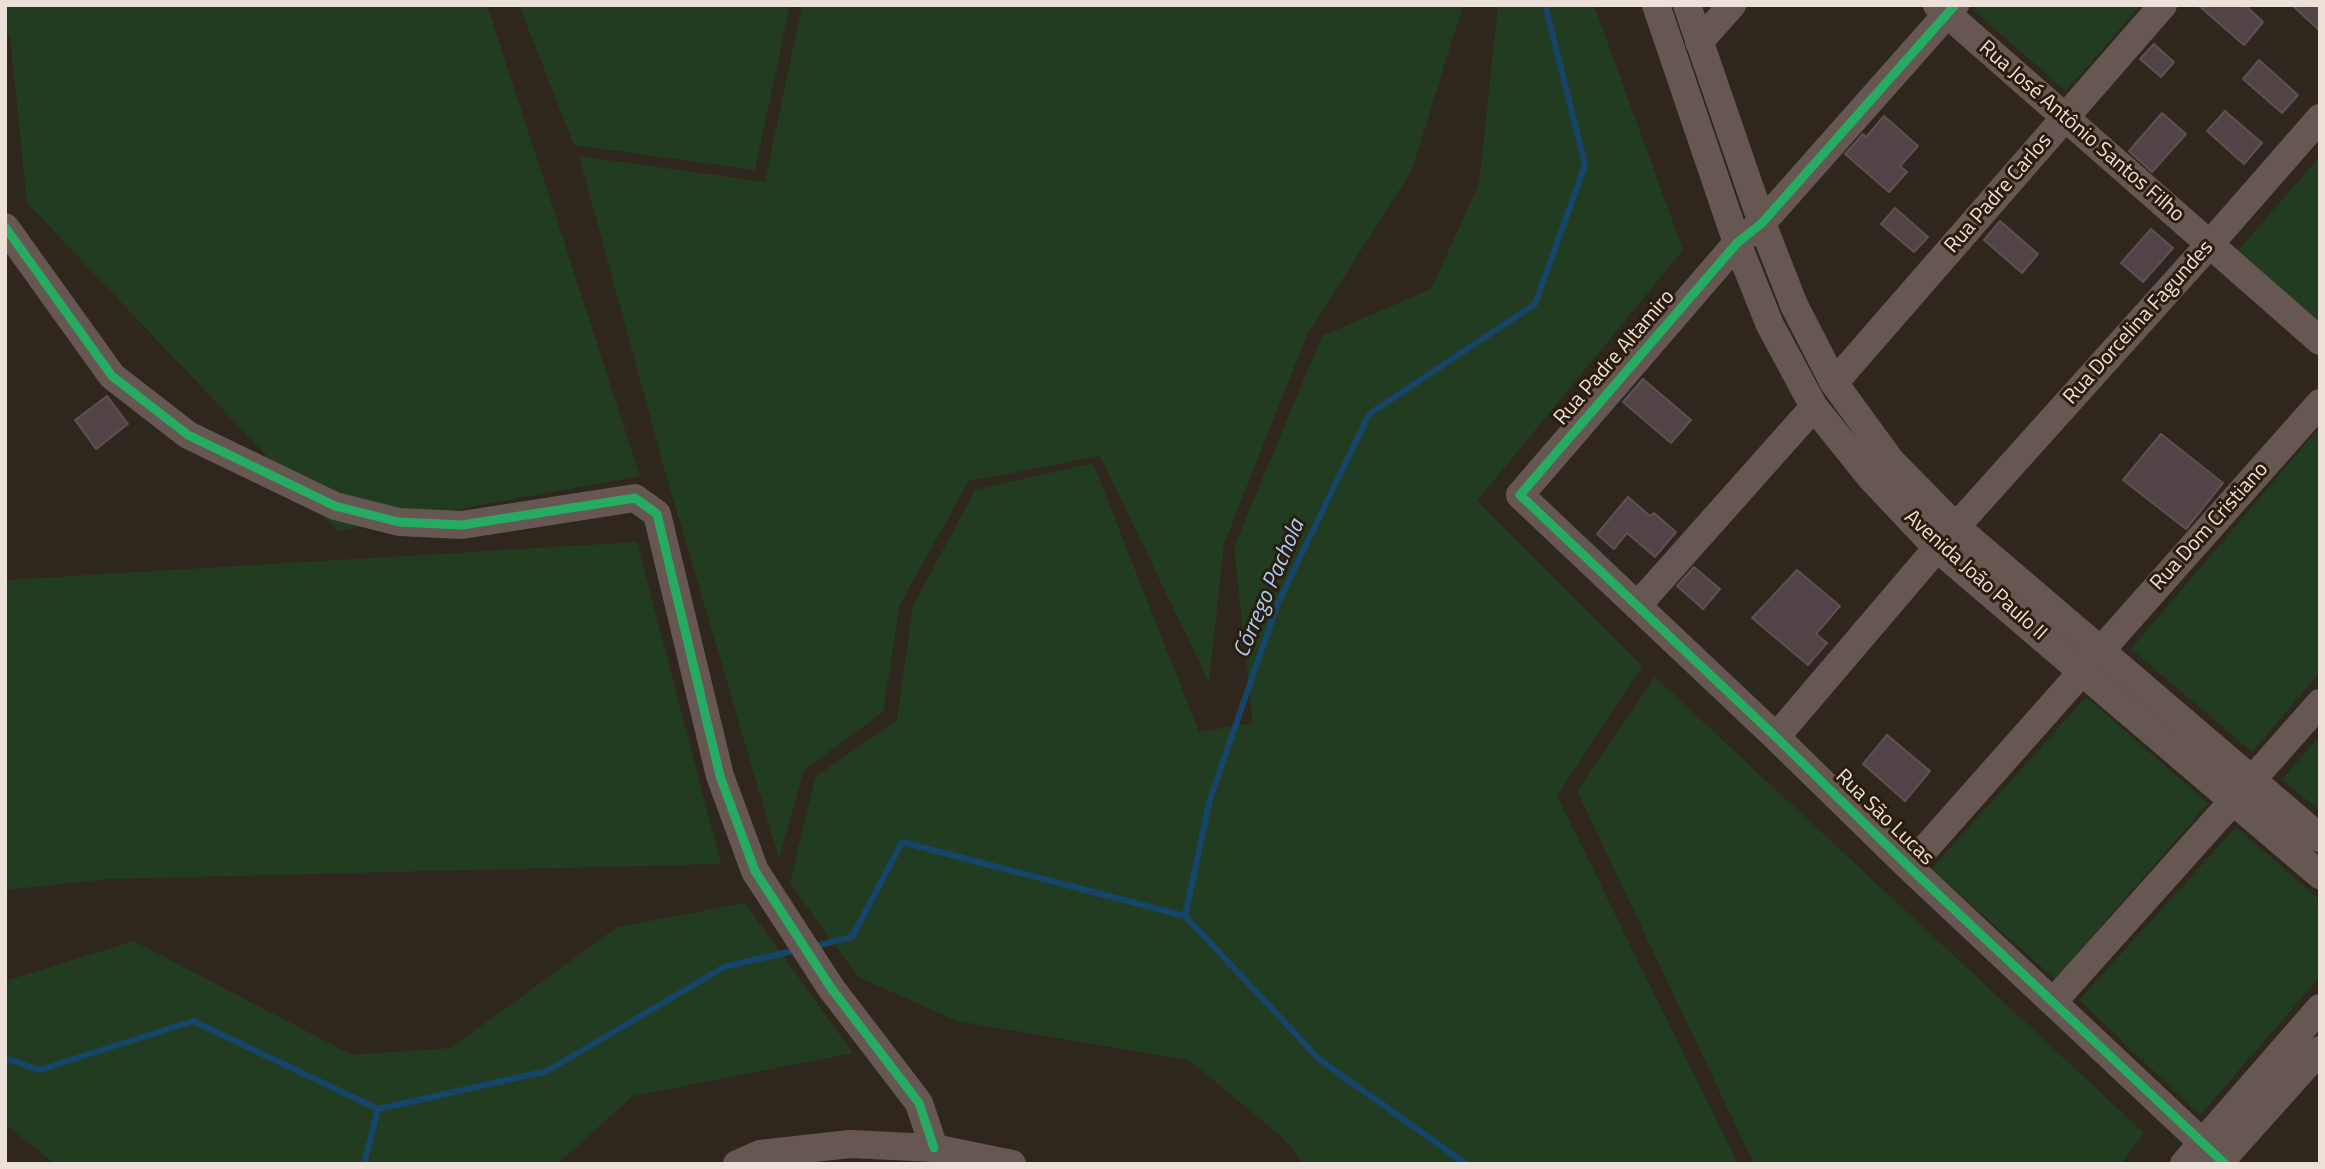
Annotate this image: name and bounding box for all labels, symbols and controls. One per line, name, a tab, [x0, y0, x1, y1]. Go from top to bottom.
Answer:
street label: Rua José Antônio Santos Filho	[1973, 36, 2189, 228]
street label: Rua Padre Carlos	[1940, 129, 2058, 259]
street label: Rua Dorcelina Fagundes	[2059, 236, 2219, 410]
street label: Rua Padre Altamiro	[1549, 285, 1681, 431]
street label: Rua Dom Cristiano	[2146, 458, 2274, 596]
street label: Avenida João Paulo II	[1899, 505, 2051, 647]
water label: Córrego Pachola	[1228, 516, 1312, 662]
street label: Rua São Lucas	[1829, 765, 1939, 871]

